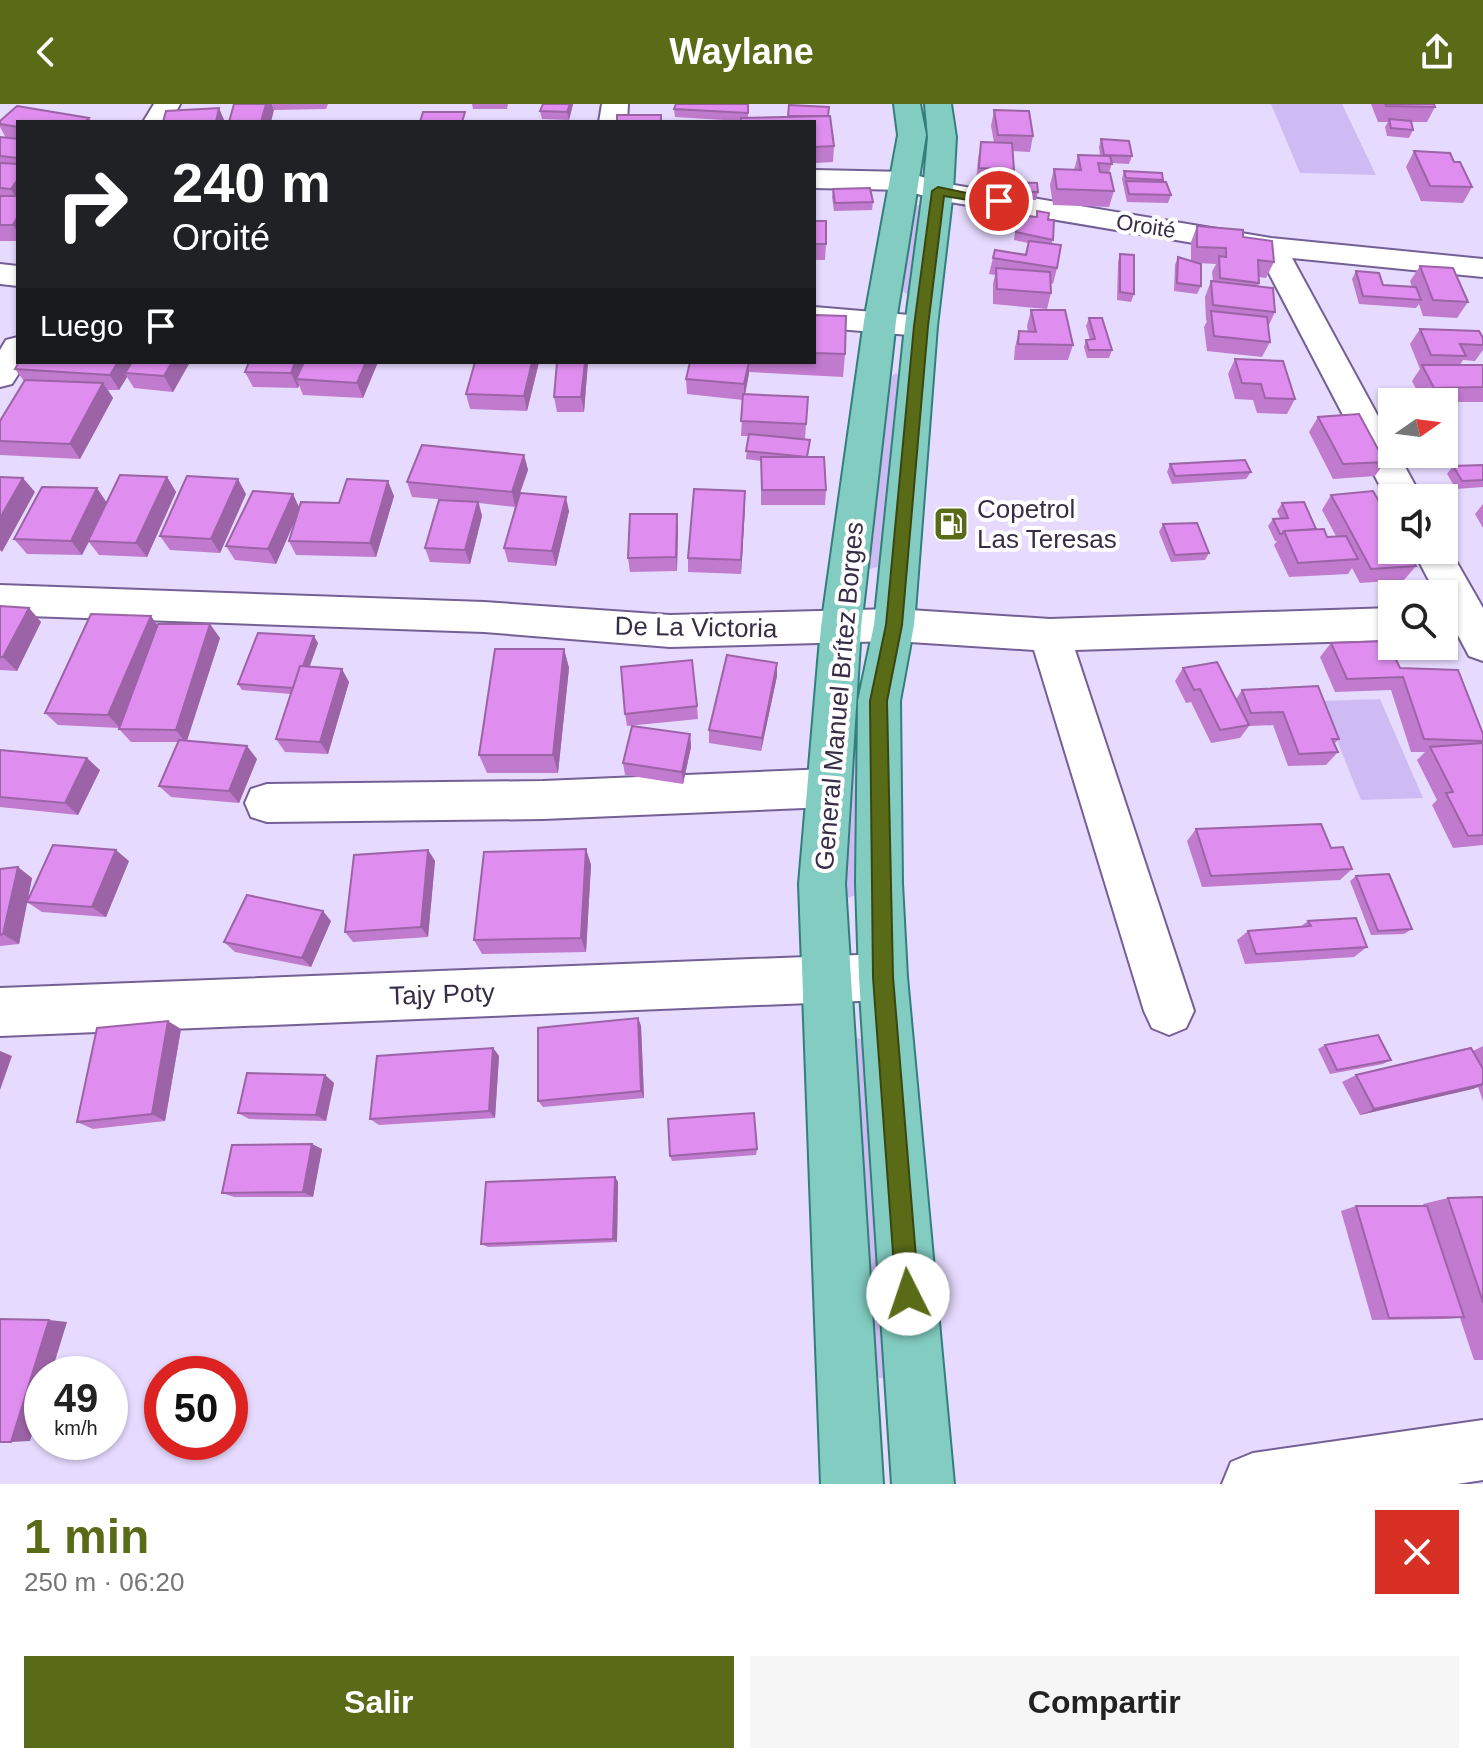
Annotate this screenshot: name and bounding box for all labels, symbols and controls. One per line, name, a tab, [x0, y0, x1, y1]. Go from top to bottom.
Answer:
icon: back	[24, 30, 68, 74]
icon: share	[1415, 30, 1459, 74]
text: Waylane	[669, 31, 814, 72]
text: 240 m	[172, 151, 331, 214]
icon: right	[40, 152, 144, 256]
pin	[965, 167, 1033, 235]
icon: arrive	[977, 179, 1021, 223]
street label: Oroité	[1114, 209, 1178, 243]
text: Oroité	[172, 217, 270, 258]
icon: arrive	[139, 304, 183, 348]
text: Luego	[40, 309, 123, 342]
north arrow	[1378, 388, 1458, 468]
map controls	[1378, 388, 1458, 660]
button: sound	[1378, 484, 1458, 564]
place label: Copetrol Las Teresas	[977, 494, 1117, 554]
fuel station icon: Copetrol Las Teresas	[932, 505, 970, 543]
street label: General Manuel Brítez Borges	[809, 520, 869, 872]
button: search	[1378, 580, 1458, 660]
street label: De La Victoria	[614, 611, 778, 643]
street label: Tajy Poty	[389, 977, 495, 1011]
position arrow	[866, 1252, 950, 1336]
speed limit sign: 50	[144, 1356, 248, 1460]
text: 49	[54, 1376, 98, 1420]
text: km/h	[54, 1417, 98, 1439]
text: 1 min	[24, 1510, 149, 1563]
button: close	[1375, 1510, 1459, 1594]
text: 250 m · 06:20	[24, 1567, 184, 1597]
button: Salir	[24, 1656, 734, 1748]
button: Compartir	[750, 1656, 1459, 1748]

